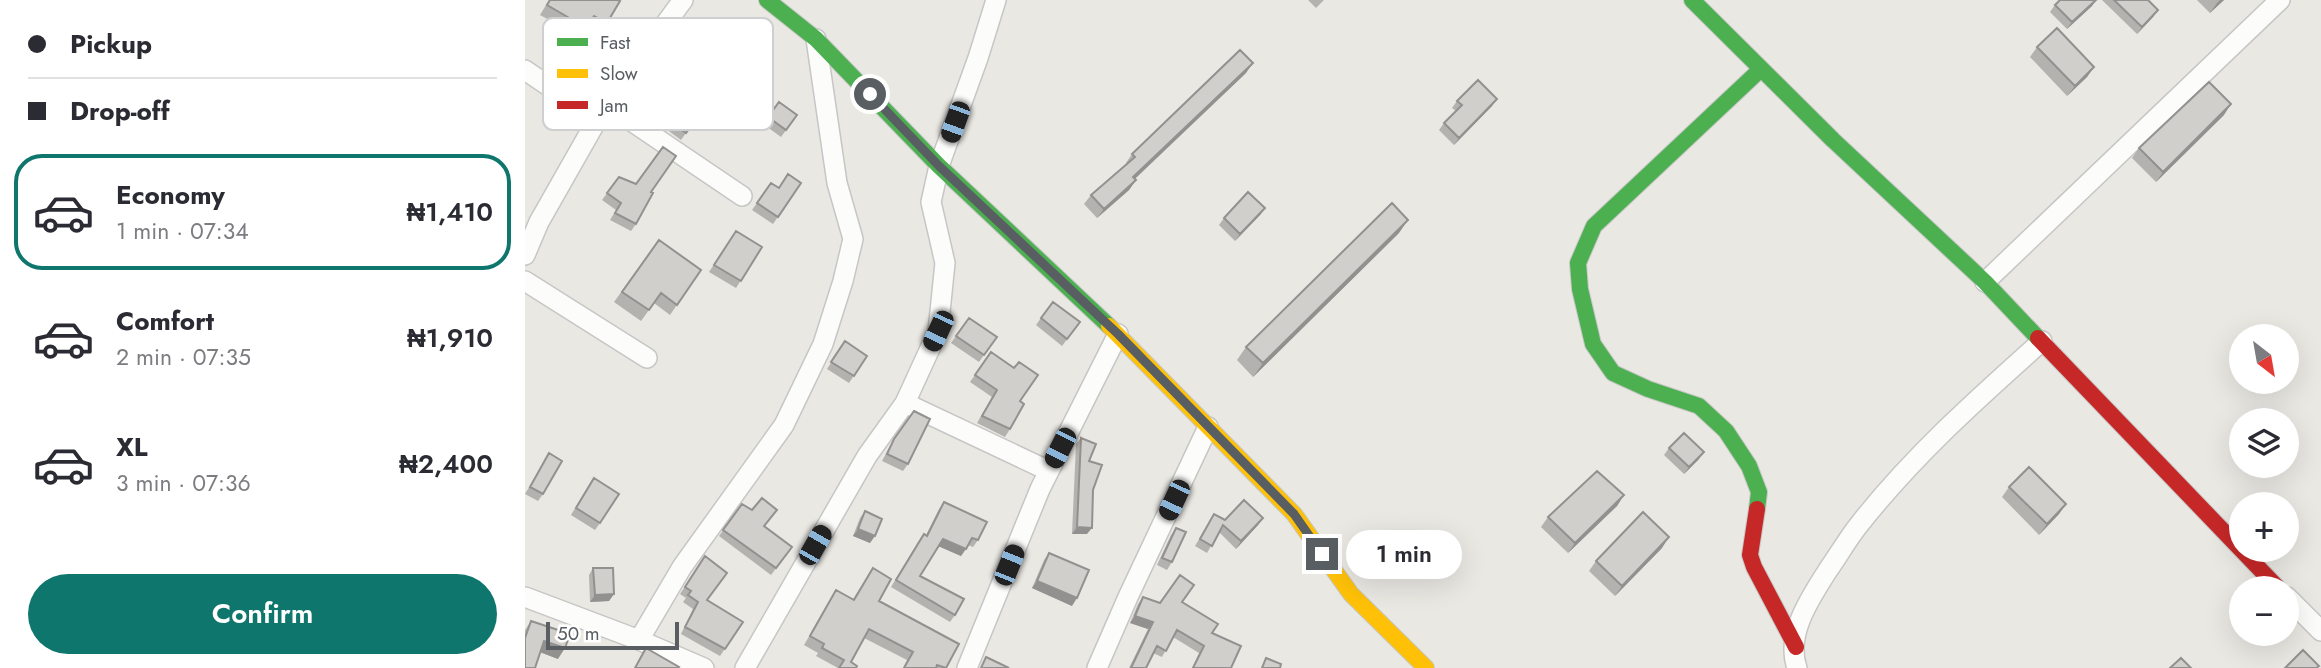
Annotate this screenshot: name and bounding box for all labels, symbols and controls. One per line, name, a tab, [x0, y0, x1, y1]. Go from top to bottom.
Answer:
legend	[543, 18, 773, 130]
text: Pickup	[70, 25, 152, 63]
text: Fast	[600, 29, 631, 56]
text: Slow	[600, 60, 638, 87]
route start	[854, 78, 886, 110]
text: Drop-off	[70, 92, 170, 130]
text: Jam	[597, 92, 629, 119]
car	[938, 99, 973, 145]
text: Economy	[116, 176, 225, 214]
icon: car	[32, 181, 95, 244]
text: ₦1,410	[406, 193, 493, 231]
text: 1 min · 07:34	[116, 214, 249, 248]
text: Comfort	[116, 302, 214, 340]
icon: car	[32, 307, 95, 370]
car	[920, 308, 957, 354]
text: ₦1,910	[407, 319, 493, 357]
north arrow	[2229, 324, 2299, 394]
map controls	[2229, 324, 2299, 646]
text: 2 min · 07:35	[116, 340, 251, 374]
button: layers	[2229, 408, 2299, 478]
car	[1042, 425, 1079, 471]
text: XL	[116, 428, 148, 466]
icon: car	[32, 433, 95, 496]
text: ₦2,400	[399, 445, 493, 483]
text: 3 min · 07:36	[116, 466, 251, 500]
car	[1156, 477, 1193, 523]
button: +	[2229, 492, 2299, 562]
car	[796, 522, 835, 568]
callout: 1 min	[1347, 530, 1462, 578]
text: 1 min	[1376, 537, 1432, 571]
route end	[1306, 538, 1338, 570]
car	[992, 542, 1027, 588]
button: Confirm	[28, 574, 497, 654]
button: −	[2229, 576, 2299, 646]
scale bar	[546, 619, 679, 651]
text: 50 m	[557, 620, 600, 647]

